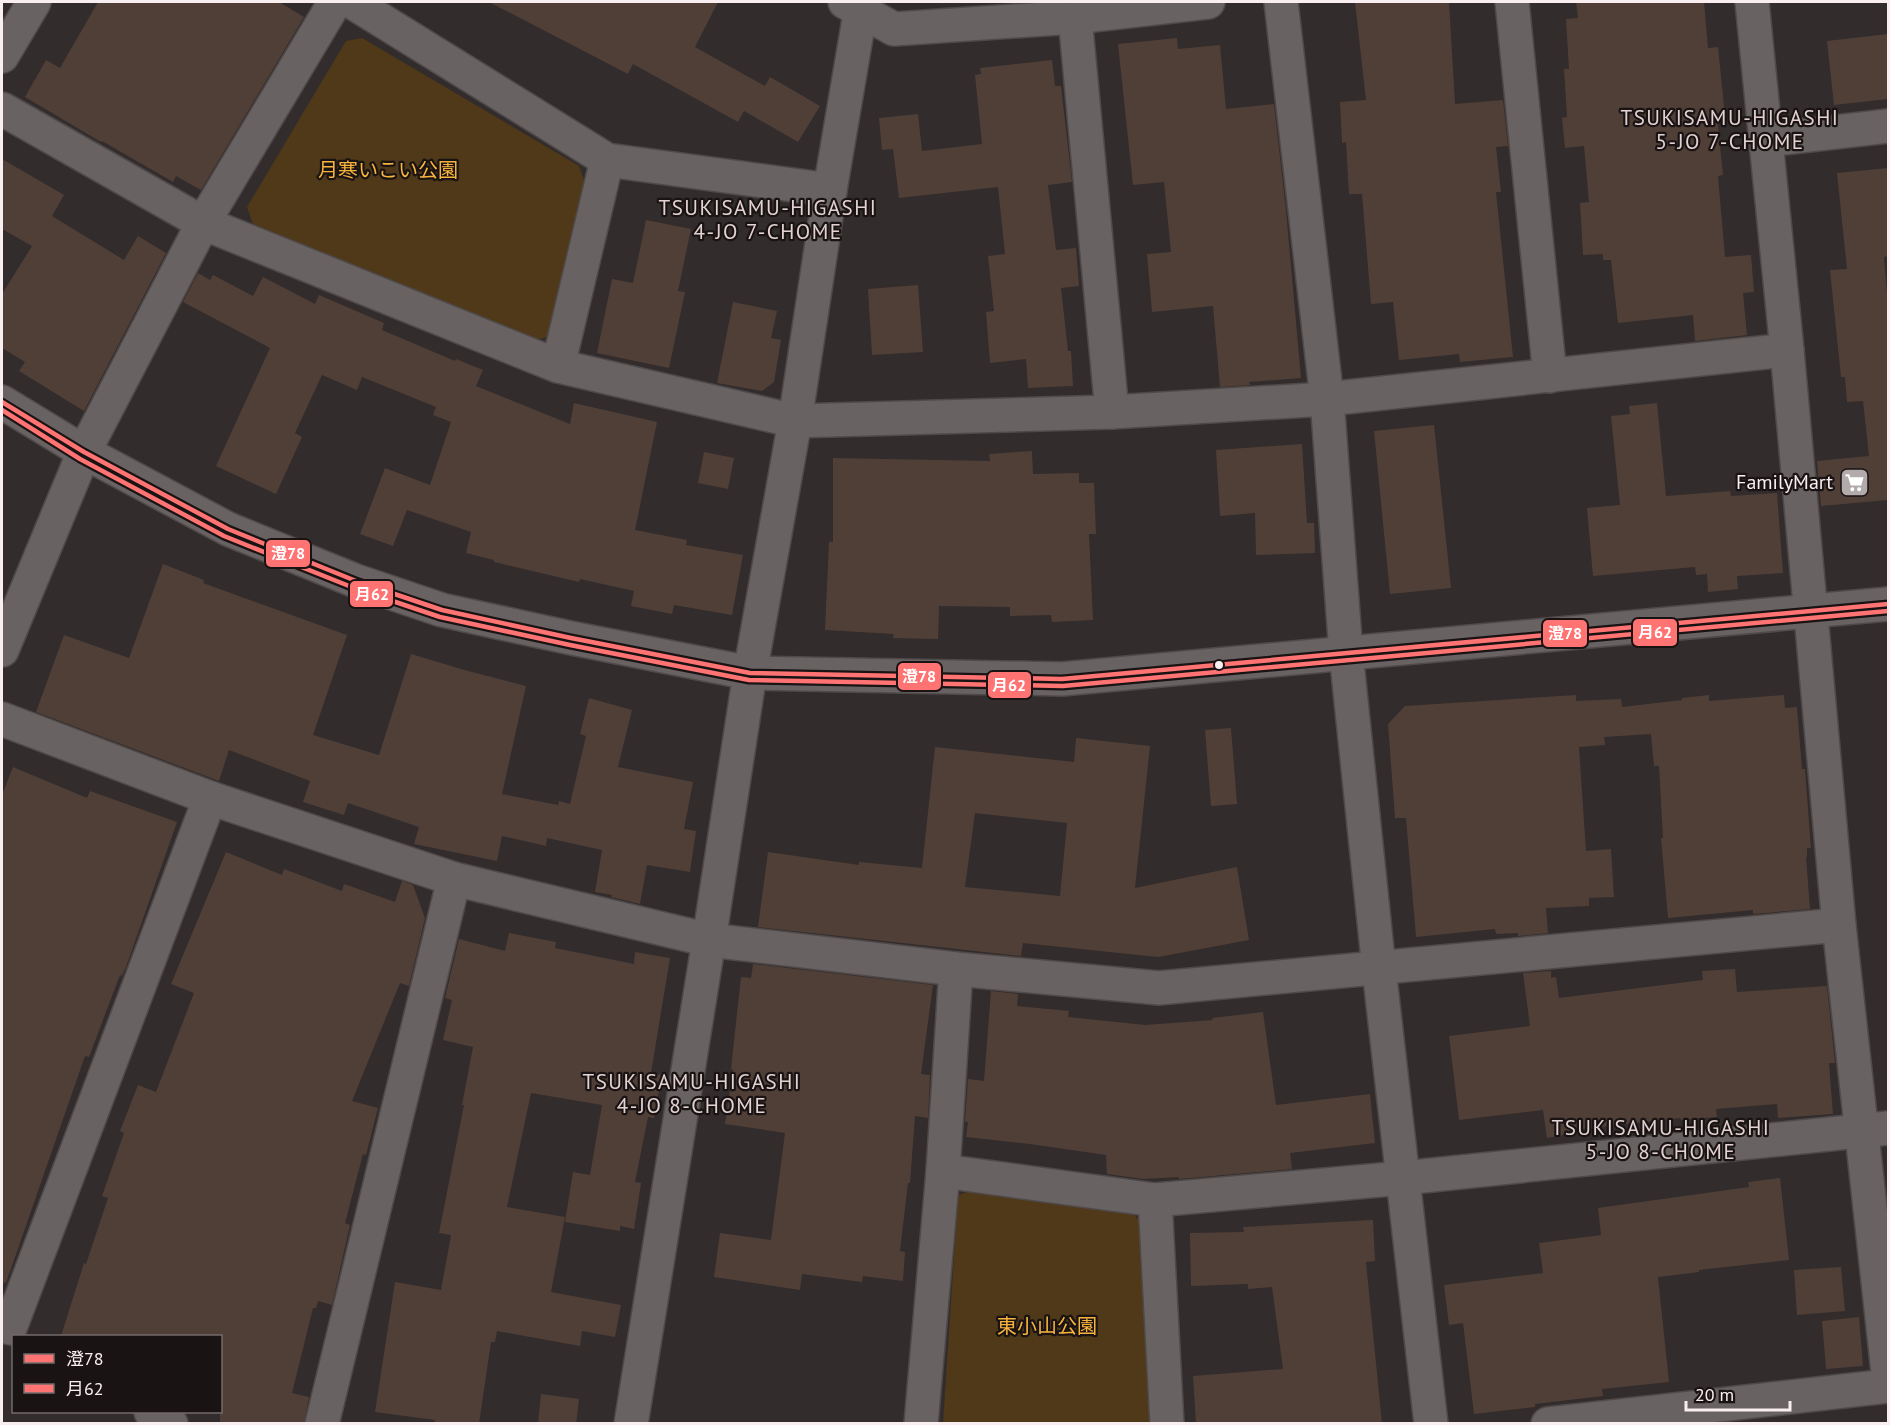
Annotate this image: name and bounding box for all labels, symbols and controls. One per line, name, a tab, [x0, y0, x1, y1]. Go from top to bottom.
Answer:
district label: TSUKISAMU-HIGASHI 5-JO 7-CHOME	[1621, 104, 1839, 155]
park label: 月寒いこい公園	[318, 157, 458, 183]
district label: TSUKISAMU-HIGASHI 4-JO 7-CHOME	[659, 194, 877, 245]
supermarket icon: FamilyMart	[1838, 466, 1870, 498]
place label: FamilyMart	[1736, 469, 1833, 495]
line badge: 澄78	[265, 539, 311, 568]
text: 澄78	[271, 543, 305, 563]
line badge: 月62	[349, 580, 394, 608]
text: 月62	[355, 584, 389, 604]
line badge: 月62	[1632, 618, 1678, 647]
line badge: 澄78	[1542, 619, 1588, 648]
text: 月62	[1638, 622, 1672, 642]
text: 澄78	[1548, 623, 1582, 643]
unlabelled marker	[1213, 659, 1225, 671]
line badge: 澄78	[897, 662, 942, 691]
text: 澄78	[902, 666, 936, 686]
line badge: 月62	[987, 671, 1032, 699]
text: 月62	[992, 675, 1026, 695]
district label: TSUKISAMU-HIGASHI 4-JO 8-CHOME	[583, 1068, 801, 1119]
district label: TSUKISAMU-HIGASHI 5-JO 8-CHOME	[1552, 1114, 1770, 1165]
park label: 東小山公園	[997, 1313, 1097, 1339]
legend	[12, 1335, 222, 1413]
text: 澄78	[66, 1347, 104, 1370]
scale bar	[1686, 1374, 1790, 1412]
text: 月62	[66, 1377, 104, 1400]
text: 20 m	[1695, 1383, 1734, 1406]

